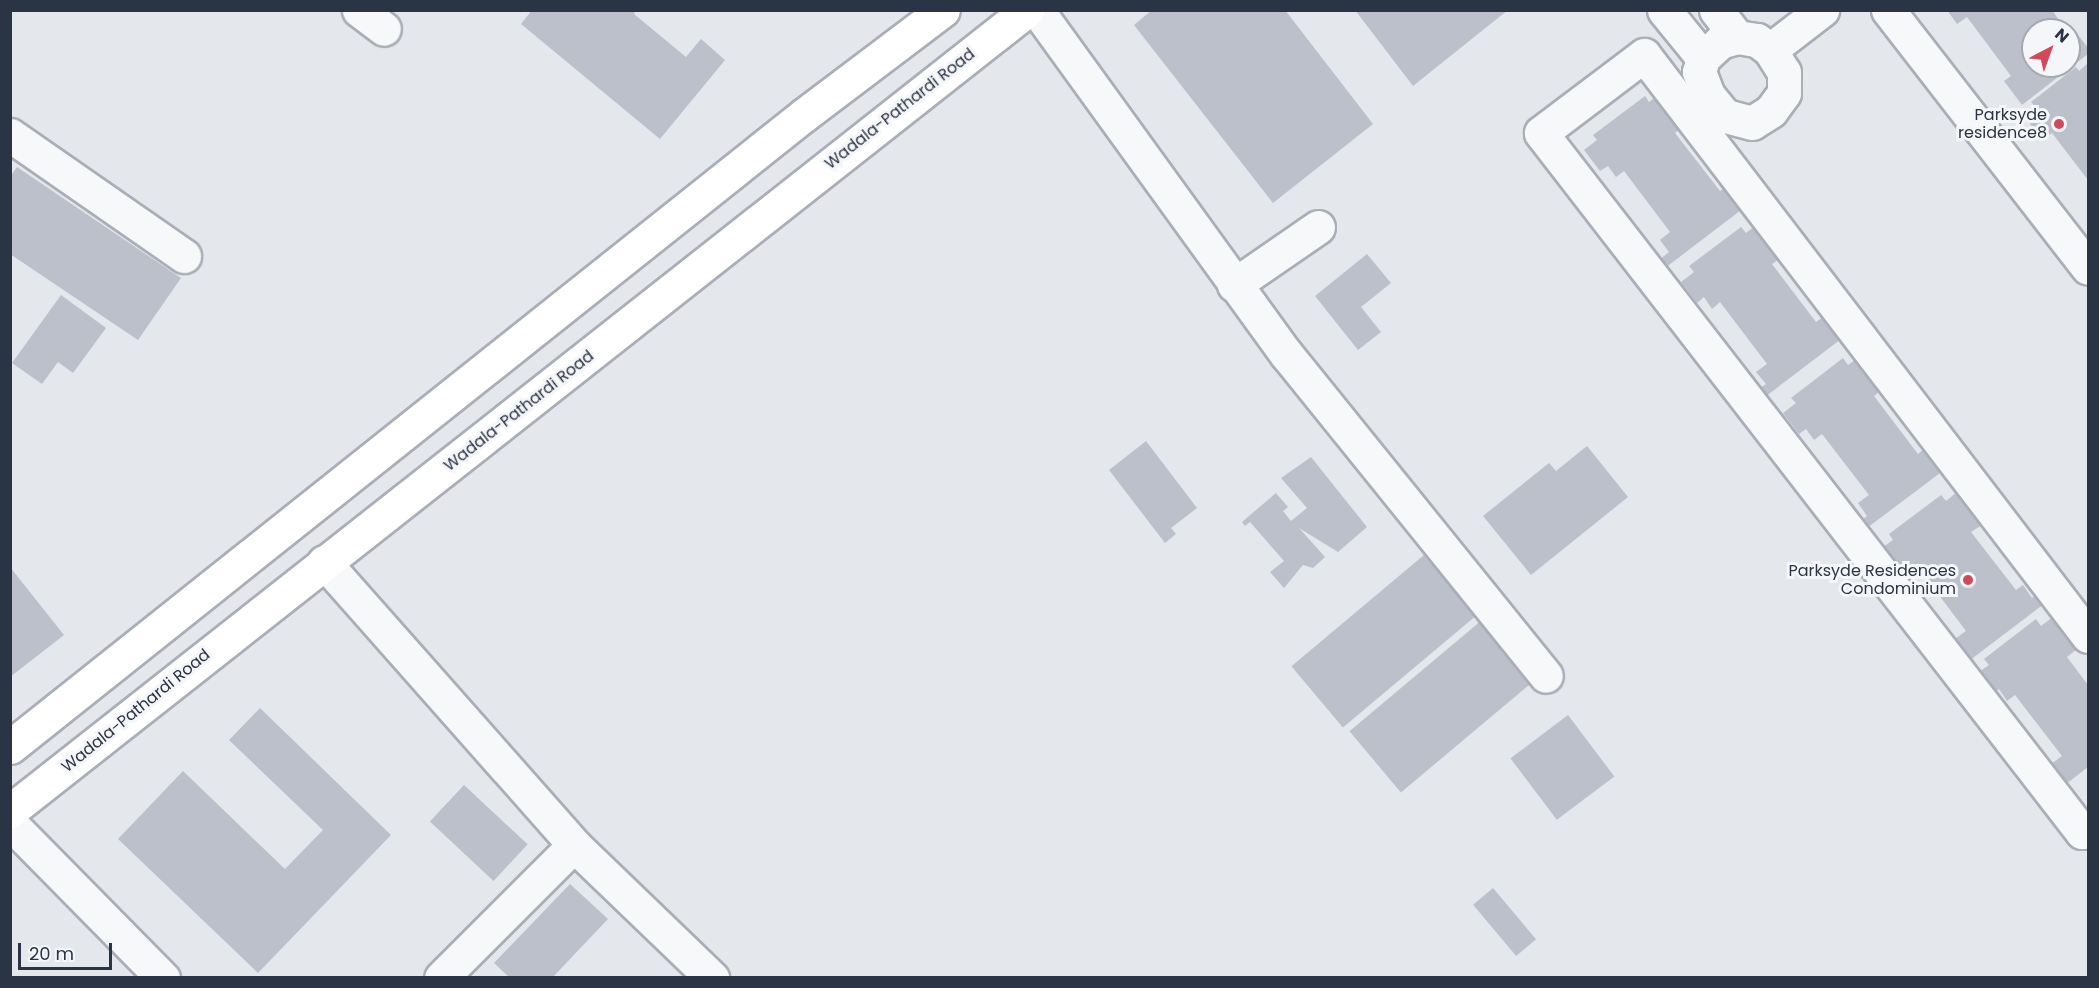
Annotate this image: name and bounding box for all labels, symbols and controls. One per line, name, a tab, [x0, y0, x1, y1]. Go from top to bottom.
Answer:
north arrow	[2021, 18, 2081, 78]
text: N	[2050, 23, 2074, 48]
street label: Wadala-Pathardi Road	[821, 44, 979, 174]
place label: Parksyde residence8	[1958, 105, 2047, 143]
marker: Parksyde residence8	[2052, 117, 2066, 131]
street label: Wadala-Pathardi Road	[440, 346, 598, 476]
place label: Parksyde Residences Condominium	[1788, 561, 1956, 599]
marker: Parksyde Residences Condominium	[1961, 573, 1975, 587]
street label: Wadala-Pathardi Road	[58, 645, 214, 777]
scale bar	[21, 931, 116, 969]
text: 20 m	[29, 941, 74, 966]

